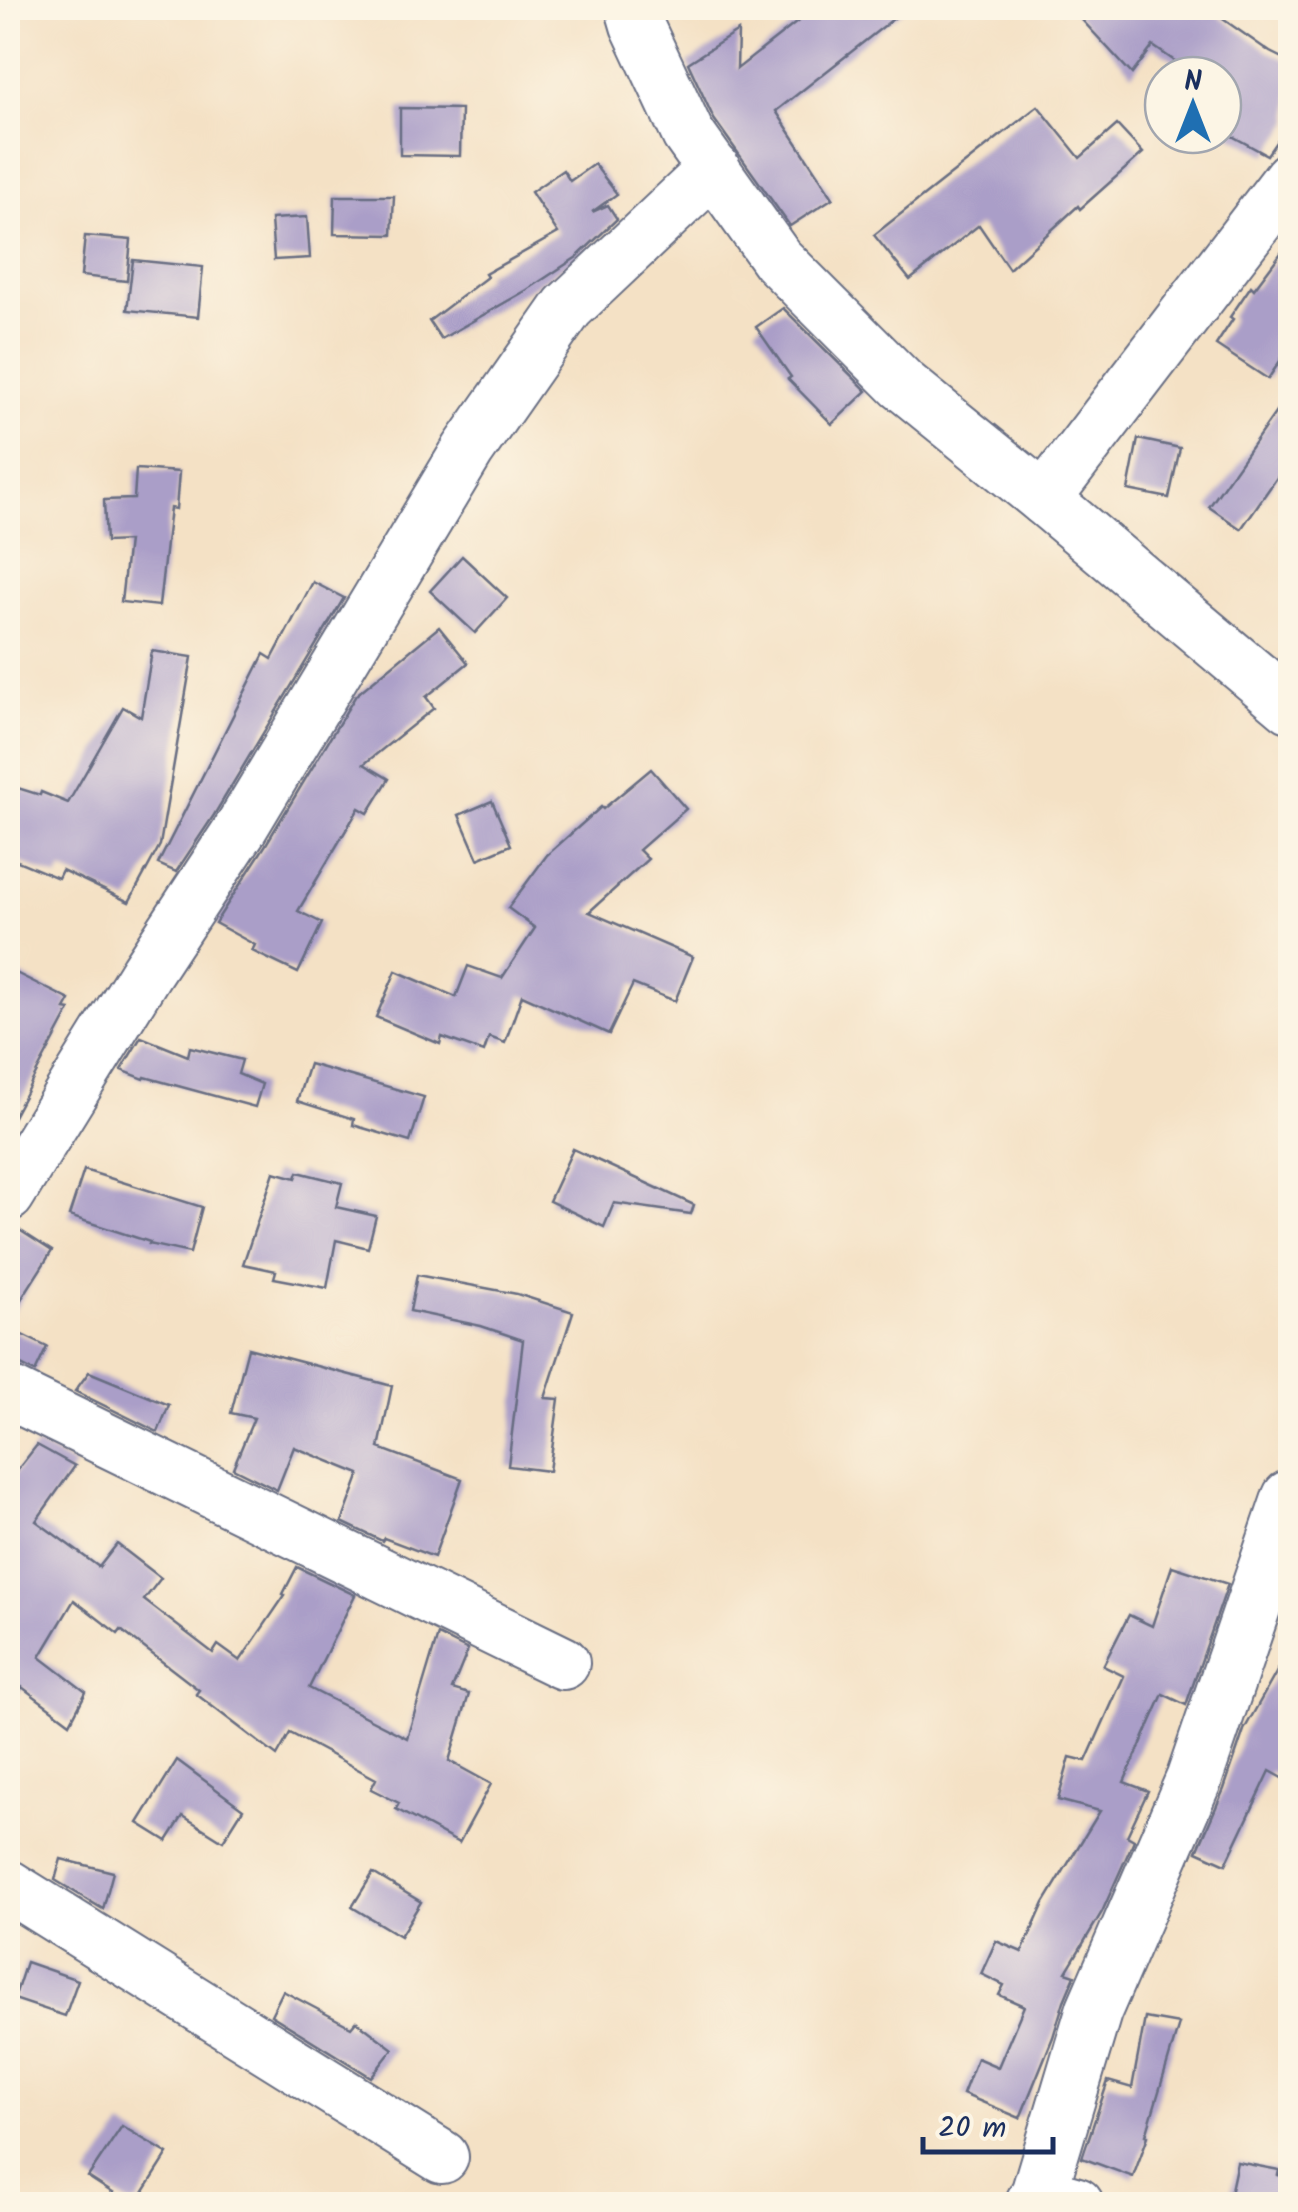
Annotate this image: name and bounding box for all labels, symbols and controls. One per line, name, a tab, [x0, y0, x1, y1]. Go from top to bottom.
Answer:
north arrow	[1143, 55, 1243, 155]
text: N	[1184, 60, 1202, 105]
scale bar	[923, 2092, 1053, 2154]
text: 20 m	[938, 2105, 1006, 2153]

